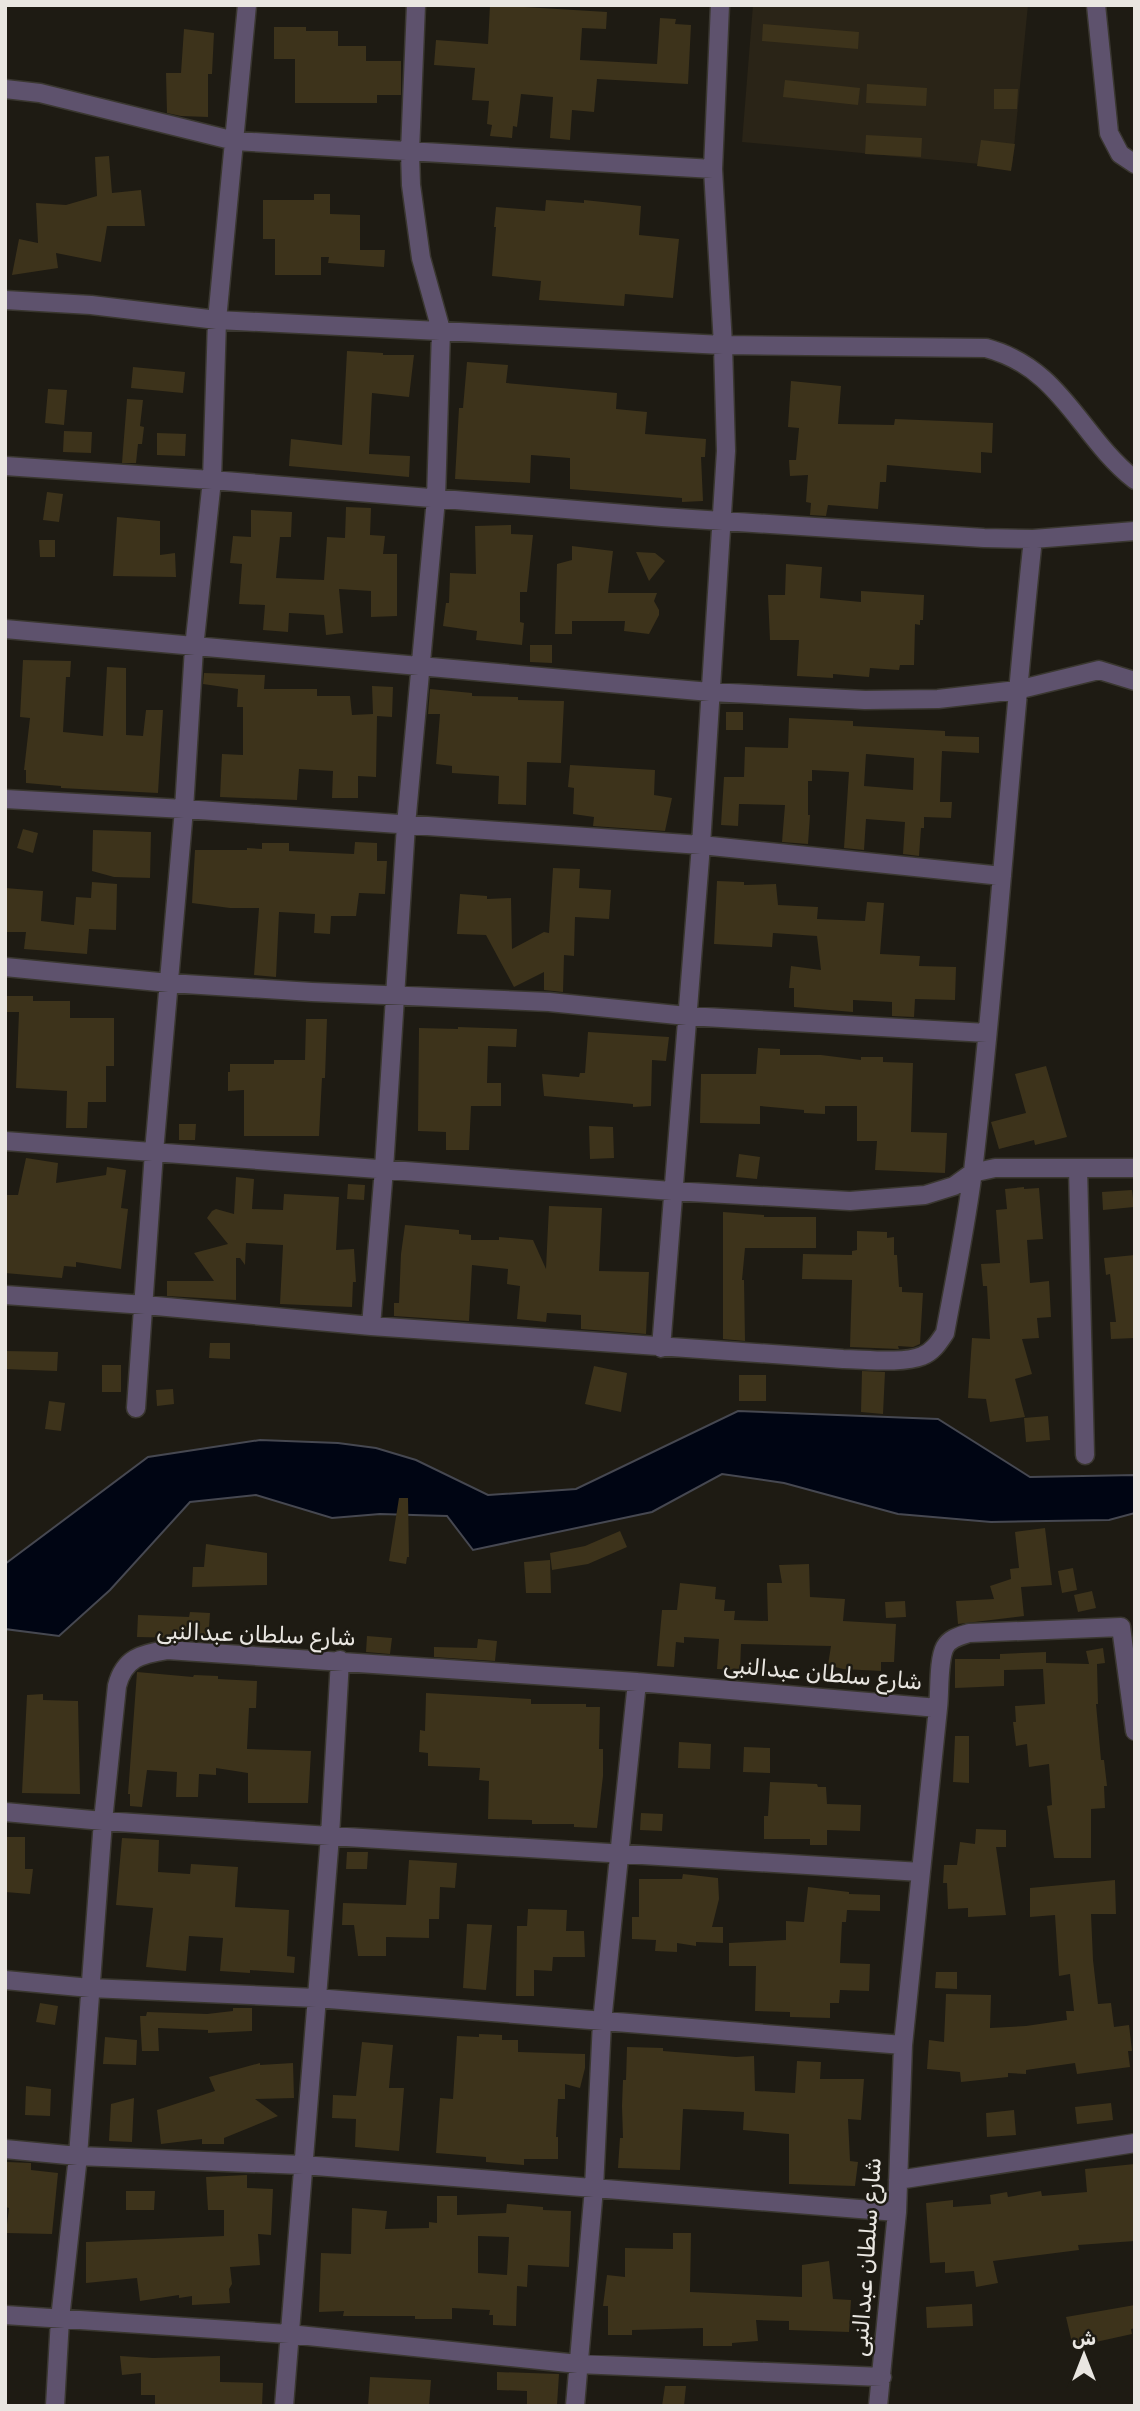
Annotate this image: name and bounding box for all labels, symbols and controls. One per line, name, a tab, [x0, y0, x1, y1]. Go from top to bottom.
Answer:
street label: شارع سلطان عبدالنبى	[156, 1617, 356, 1653]
street label: شارع سلطان عبدالنبى	[722, 1650, 924, 1698]
street label: شارع سلطان عبدالنبى	[845, 2156, 889, 2358]
north arrow	[1049, 2320, 1119, 2390]
text: ش	[1072, 2327, 1096, 2350]

